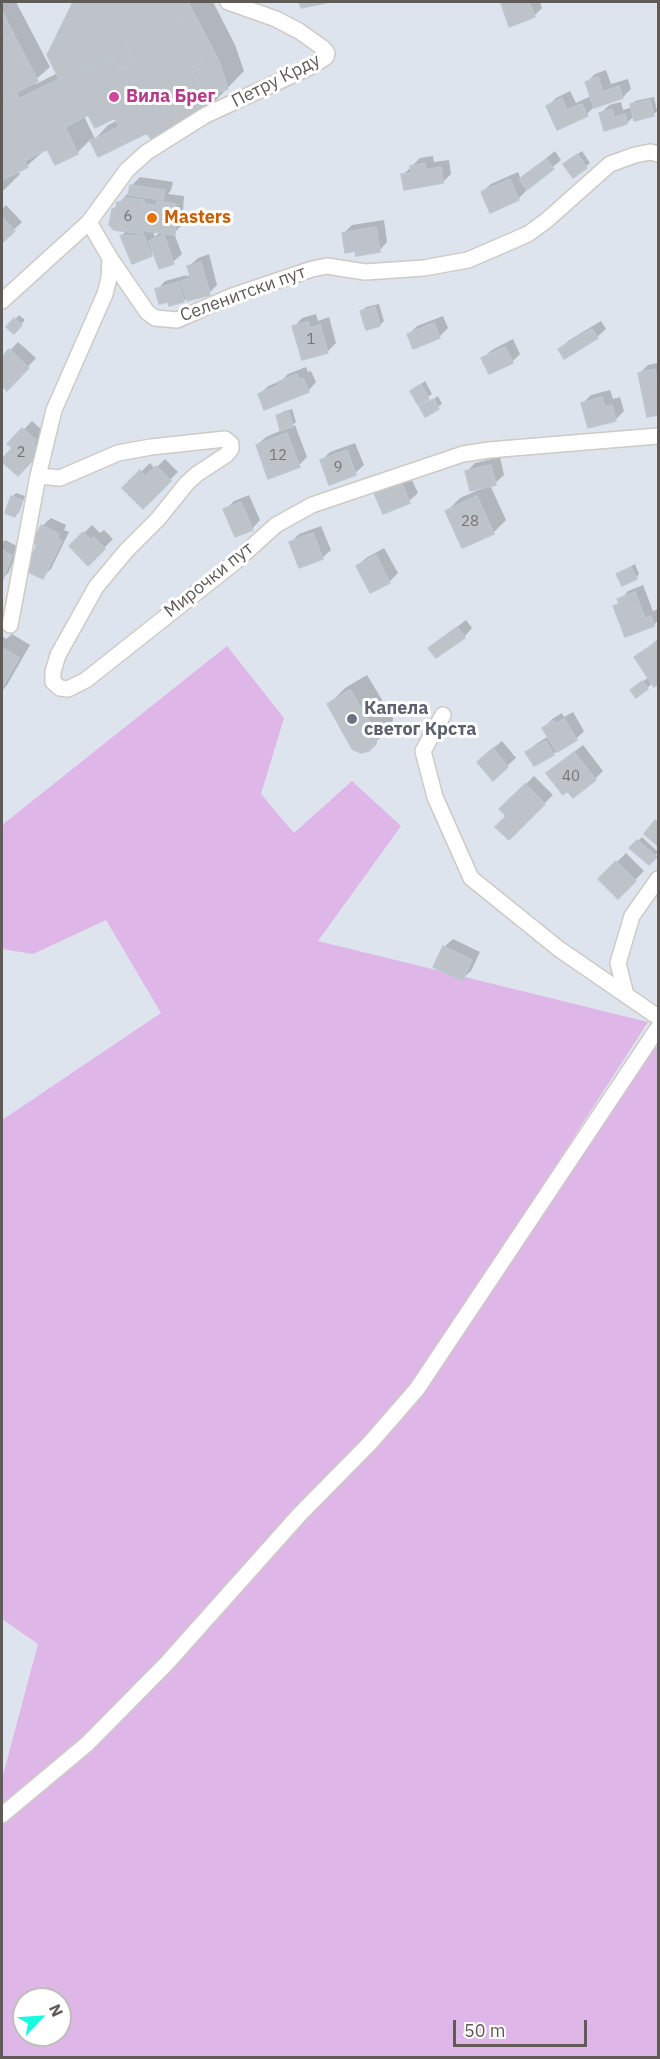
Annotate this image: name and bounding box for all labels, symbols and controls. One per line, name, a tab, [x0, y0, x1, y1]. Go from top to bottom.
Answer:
street label: Петру Крду	[228, 50, 324, 112]
place label: Вила Брег	[126, 86, 215, 108]
marker: Вила Брег	[107, 90, 121, 104]
place label: Masters	[164, 207, 231, 229]
house number: 6	[124, 208, 132, 226]
marker: Masters	[145, 211, 159, 225]
street label: Селенитски пут	[177, 261, 309, 327]
house number: 1	[307, 331, 315, 349]
house number: 2	[17, 444, 25, 462]
house number: 12	[269, 447, 287, 465]
house number: 9	[334, 459, 342, 477]
house number: 28	[461, 513, 479, 531]
street label: Мирочки пут	[160, 538, 258, 622]
place label: Капела светог Крста	[364, 698, 476, 740]
marker: Капела светог Крста	[345, 712, 359, 726]
house number: 40	[562, 768, 580, 786]
north arrow	[12, 1987, 72, 2047]
text: N	[45, 2001, 68, 2020]
scale bar	[456, 2008, 590, 2046]
text: 50 m	[464, 2019, 506, 2042]

